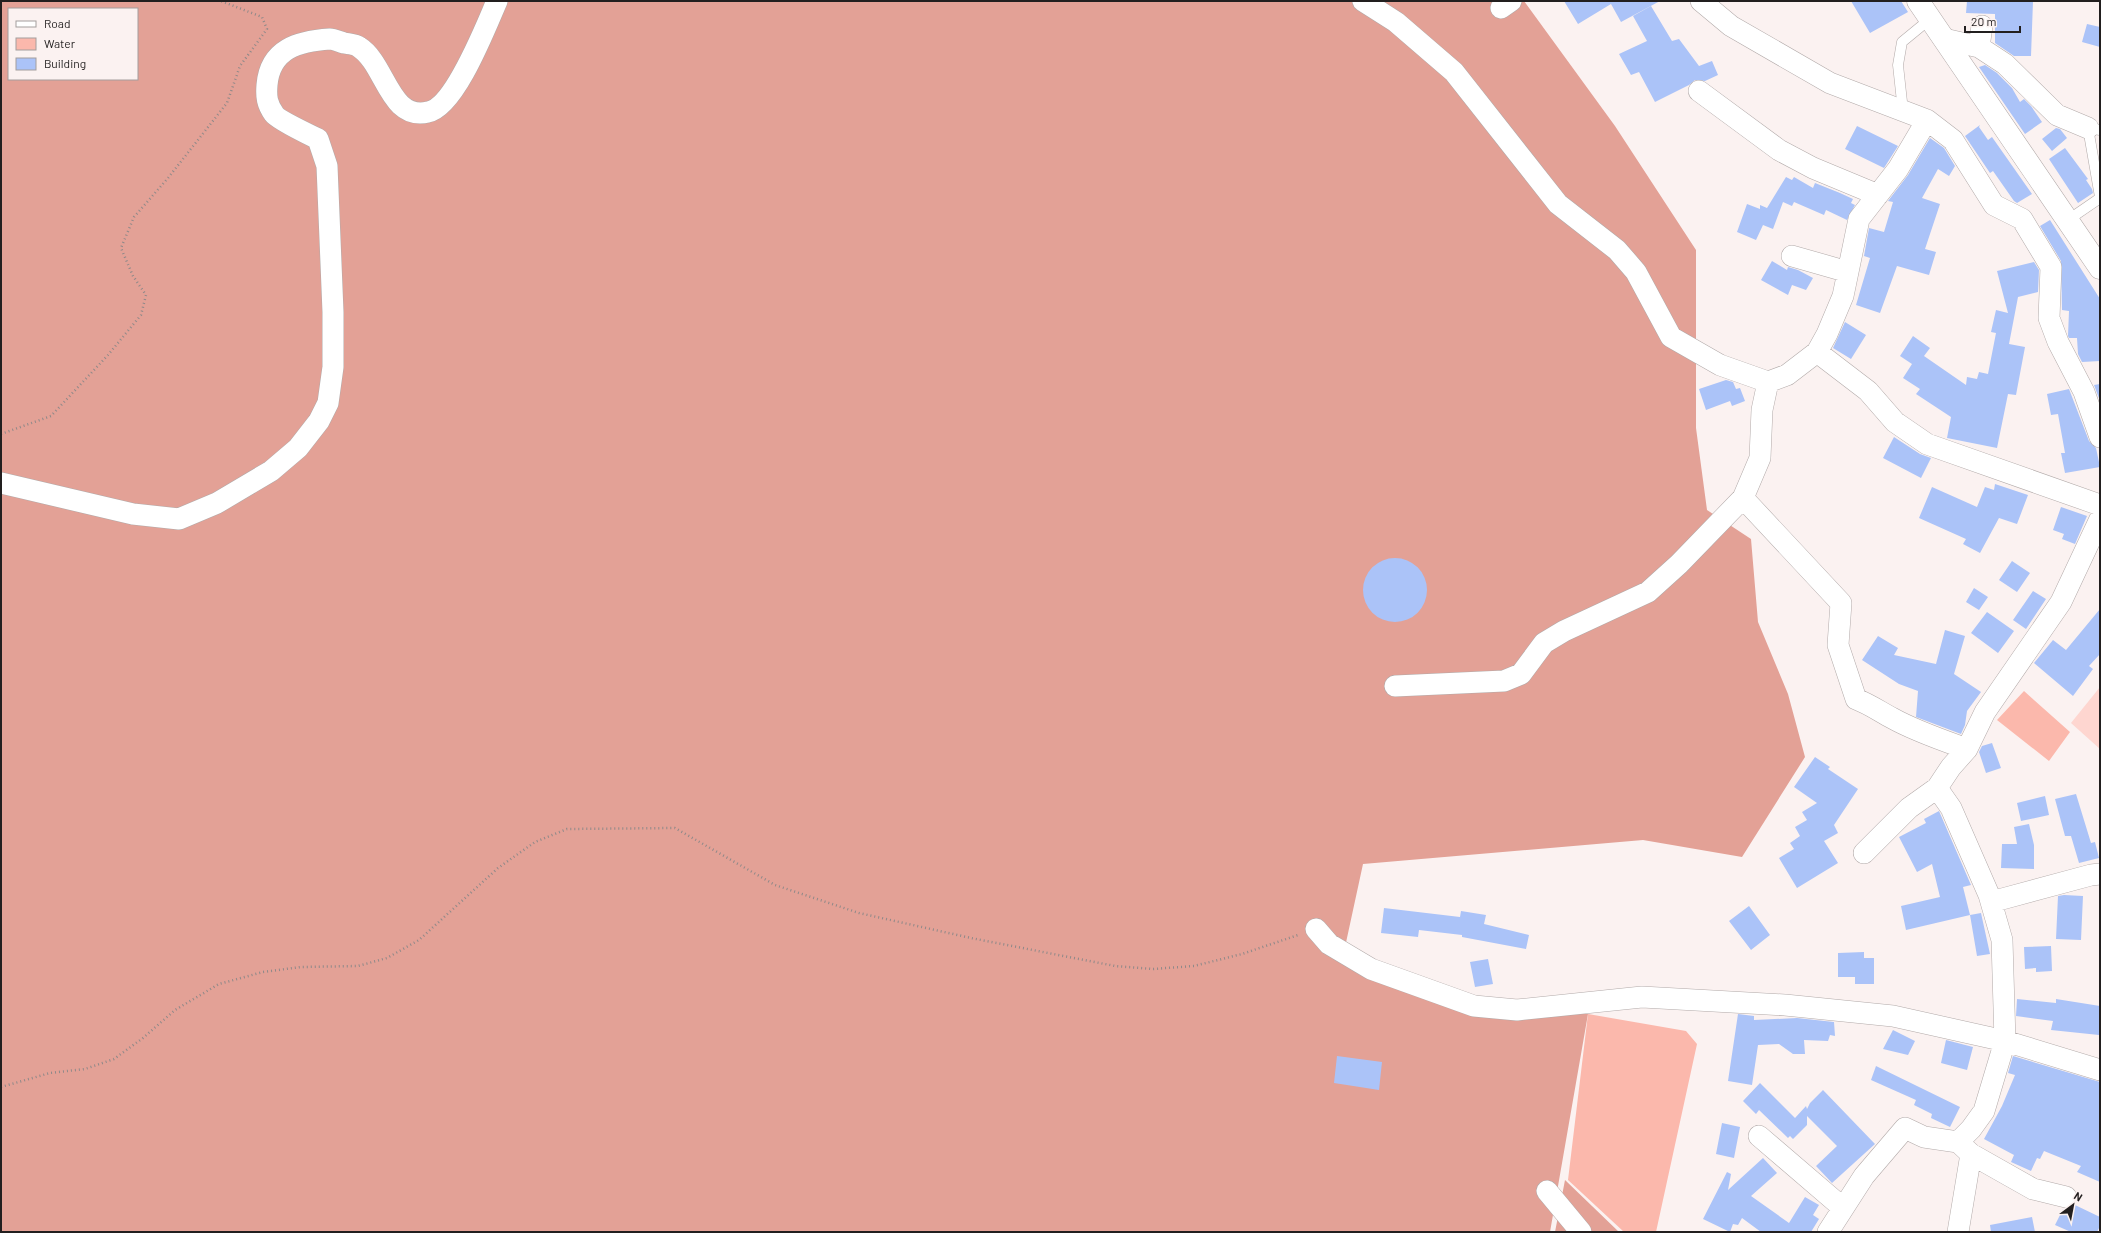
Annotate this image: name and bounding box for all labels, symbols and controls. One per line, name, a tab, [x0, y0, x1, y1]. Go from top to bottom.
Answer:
legend	[8, 8, 138, 80]
scale bar	[1965, 8, 2020, 34]
text: 20 m	[1971, 14, 1997, 28]
text: Road	[44, 16, 71, 30]
text: Water	[44, 36, 76, 50]
text: Building	[44, 56, 86, 70]
north arrow	[2053, 1185, 2093, 1225]
text: N	[2072, 1189, 2085, 1204]

